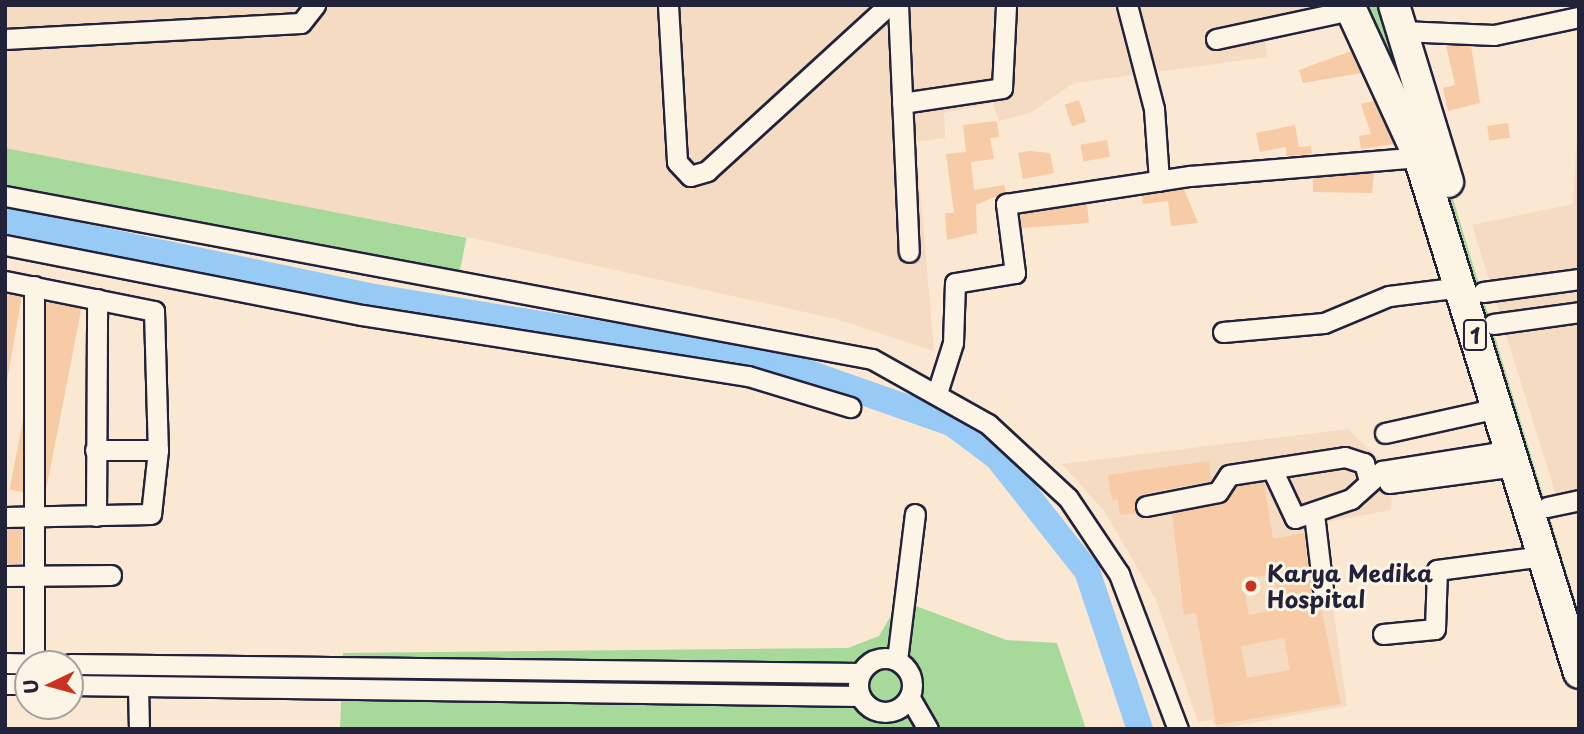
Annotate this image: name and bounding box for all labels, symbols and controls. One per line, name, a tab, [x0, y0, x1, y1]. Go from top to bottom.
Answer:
road number: 1	[1463, 318, 1487, 352]
place label: Karya Medika Hospital	[1267, 559, 1434, 613]
marker: Karya Medika Hospital	[1241, 576, 1261, 596]
north arrow	[14, 650, 84, 720]
text: U	[15, 678, 45, 695]

